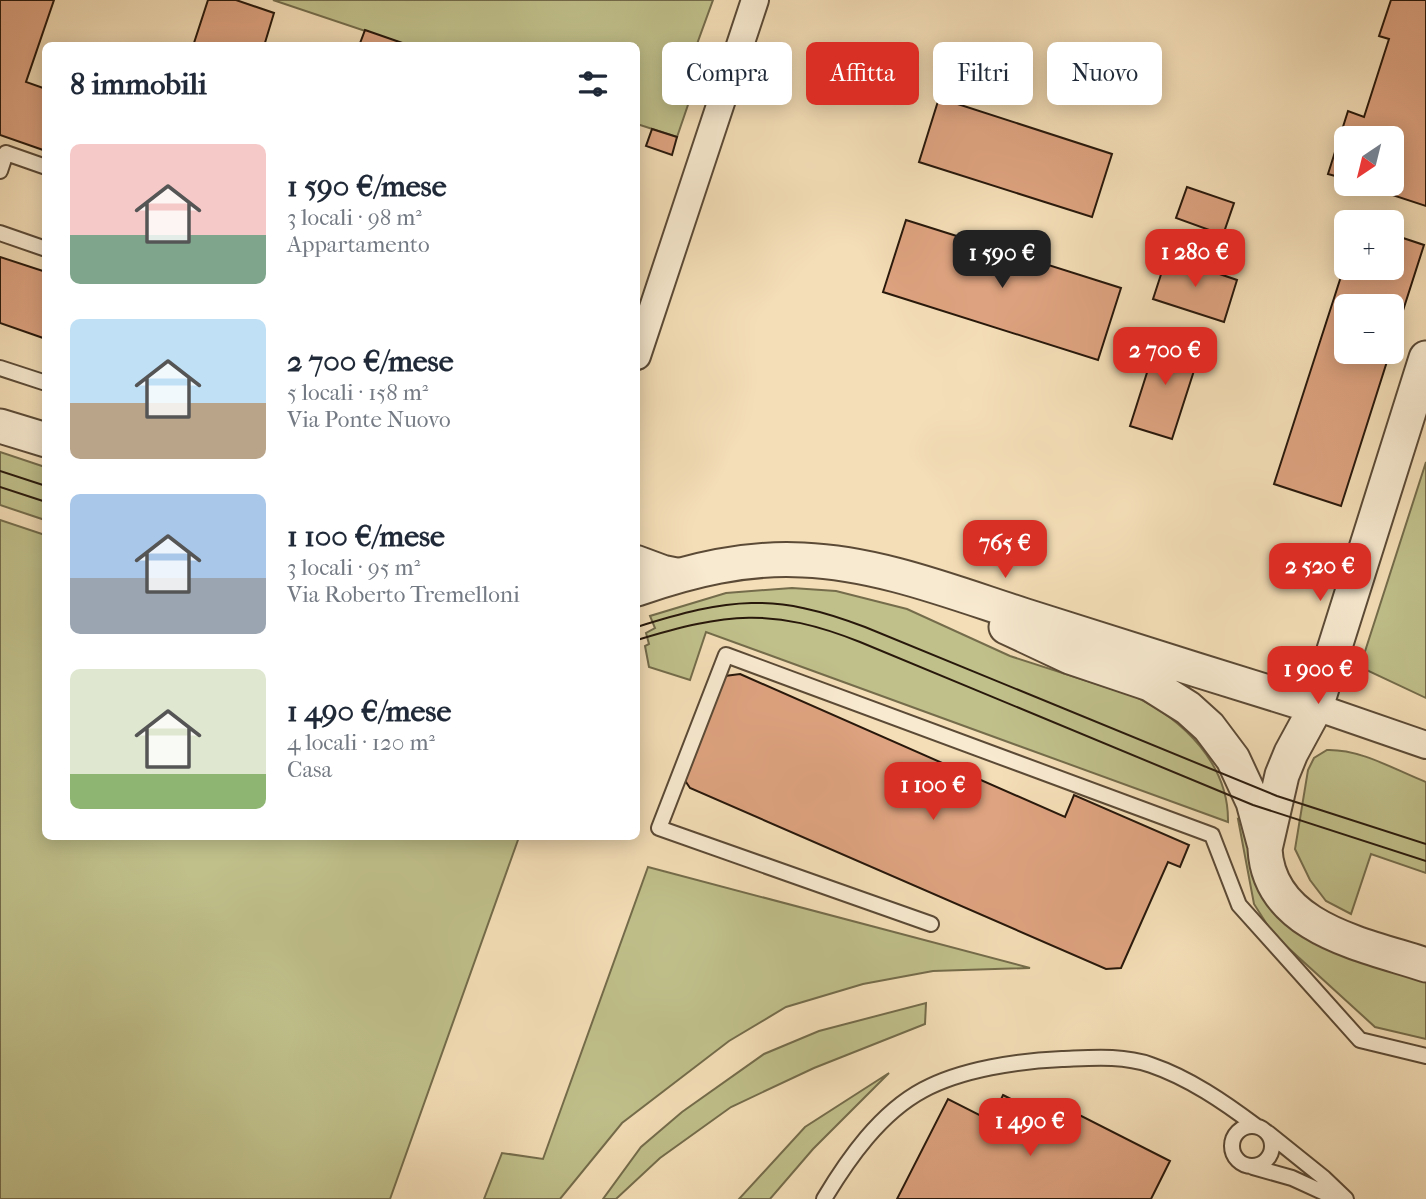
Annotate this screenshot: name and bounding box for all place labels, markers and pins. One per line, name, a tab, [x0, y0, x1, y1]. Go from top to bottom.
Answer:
pin: 1 590 €	[937, 230, 1067, 290]
pin: 1 280 €	[1130, 230, 1260, 289]
pin: 2 700 €	[1100, 328, 1230, 387]
pin: 765 €	[956, 520, 1054, 580]
pin: 2 520 €	[1255, 544, 1385, 603]
pin: 1 900 €	[1253, 646, 1383, 706]
pin: 1 100 €	[868, 762, 998, 822]
pin: 1 490 €	[965, 1098, 1095, 1158]

